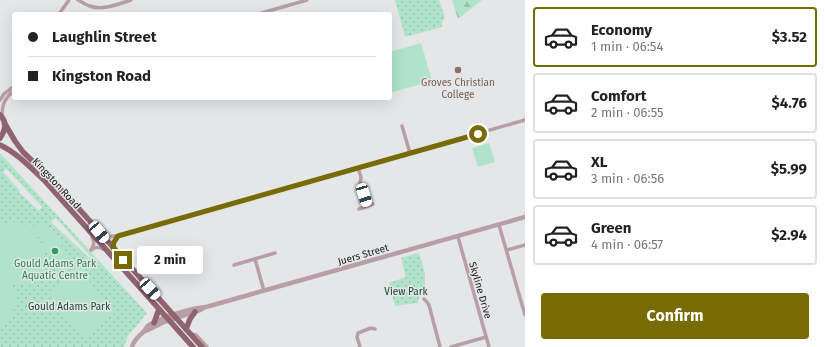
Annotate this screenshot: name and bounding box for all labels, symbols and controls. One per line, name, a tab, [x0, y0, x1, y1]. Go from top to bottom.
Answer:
icon: car	[543, 19, 579, 55]
text: Economy	[591, 21, 652, 39]
text: Laughlin Street	[52, 28, 156, 46]
text: $3.52	[772, 28, 807, 46]
text: 1 min · 06:54	[591, 39, 663, 54]
marker: Groves Christian College	[453, 65, 463, 75]
text: Kingston Road	[52, 67, 151, 85]
place label: Groves Christian College	[421, 77, 495, 101]
icon: car	[543, 85, 579, 121]
text: Comfort	[591, 87, 647, 105]
text: $4.76	[771, 94, 807, 112]
text: 2 min · 06:55	[591, 105, 664, 120]
route start	[469, 125, 487, 143]
icon: car	[543, 151, 579, 187]
text: XL	[591, 153, 607, 171]
street label: Kingston Road	[30, 156, 83, 212]
text: $5.99	[771, 160, 807, 178]
text: 3 min · 06:56	[591, 171, 664, 186]
car	[355, 182, 373, 208]
icon: car	[543, 217, 579, 253]
car	[87, 219, 111, 245]
text: Green	[591, 219, 631, 237]
text: $2.94	[771, 226, 807, 244]
text: 4 min · 06:57	[591, 237, 663, 252]
street label: Juers Street	[336, 242, 391, 268]
marker: Gould Adams Park Aquatic Centre	[50, 246, 60, 256]
callout: 2 min	[137, 246, 203, 274]
route end	[114, 251, 132, 269]
text: 2 min	[154, 252, 186, 267]
place label: Gould Adams Park Aquatic Centre	[14, 258, 97, 282]
street label: Skyline Drive	[466, 260, 494, 320]
car	[138, 276, 162, 302]
park label: View Park	[384, 286, 429, 298]
button: Confirm	[541, 293, 809, 339]
park label: Gould Adams Park	[28, 301, 111, 313]

